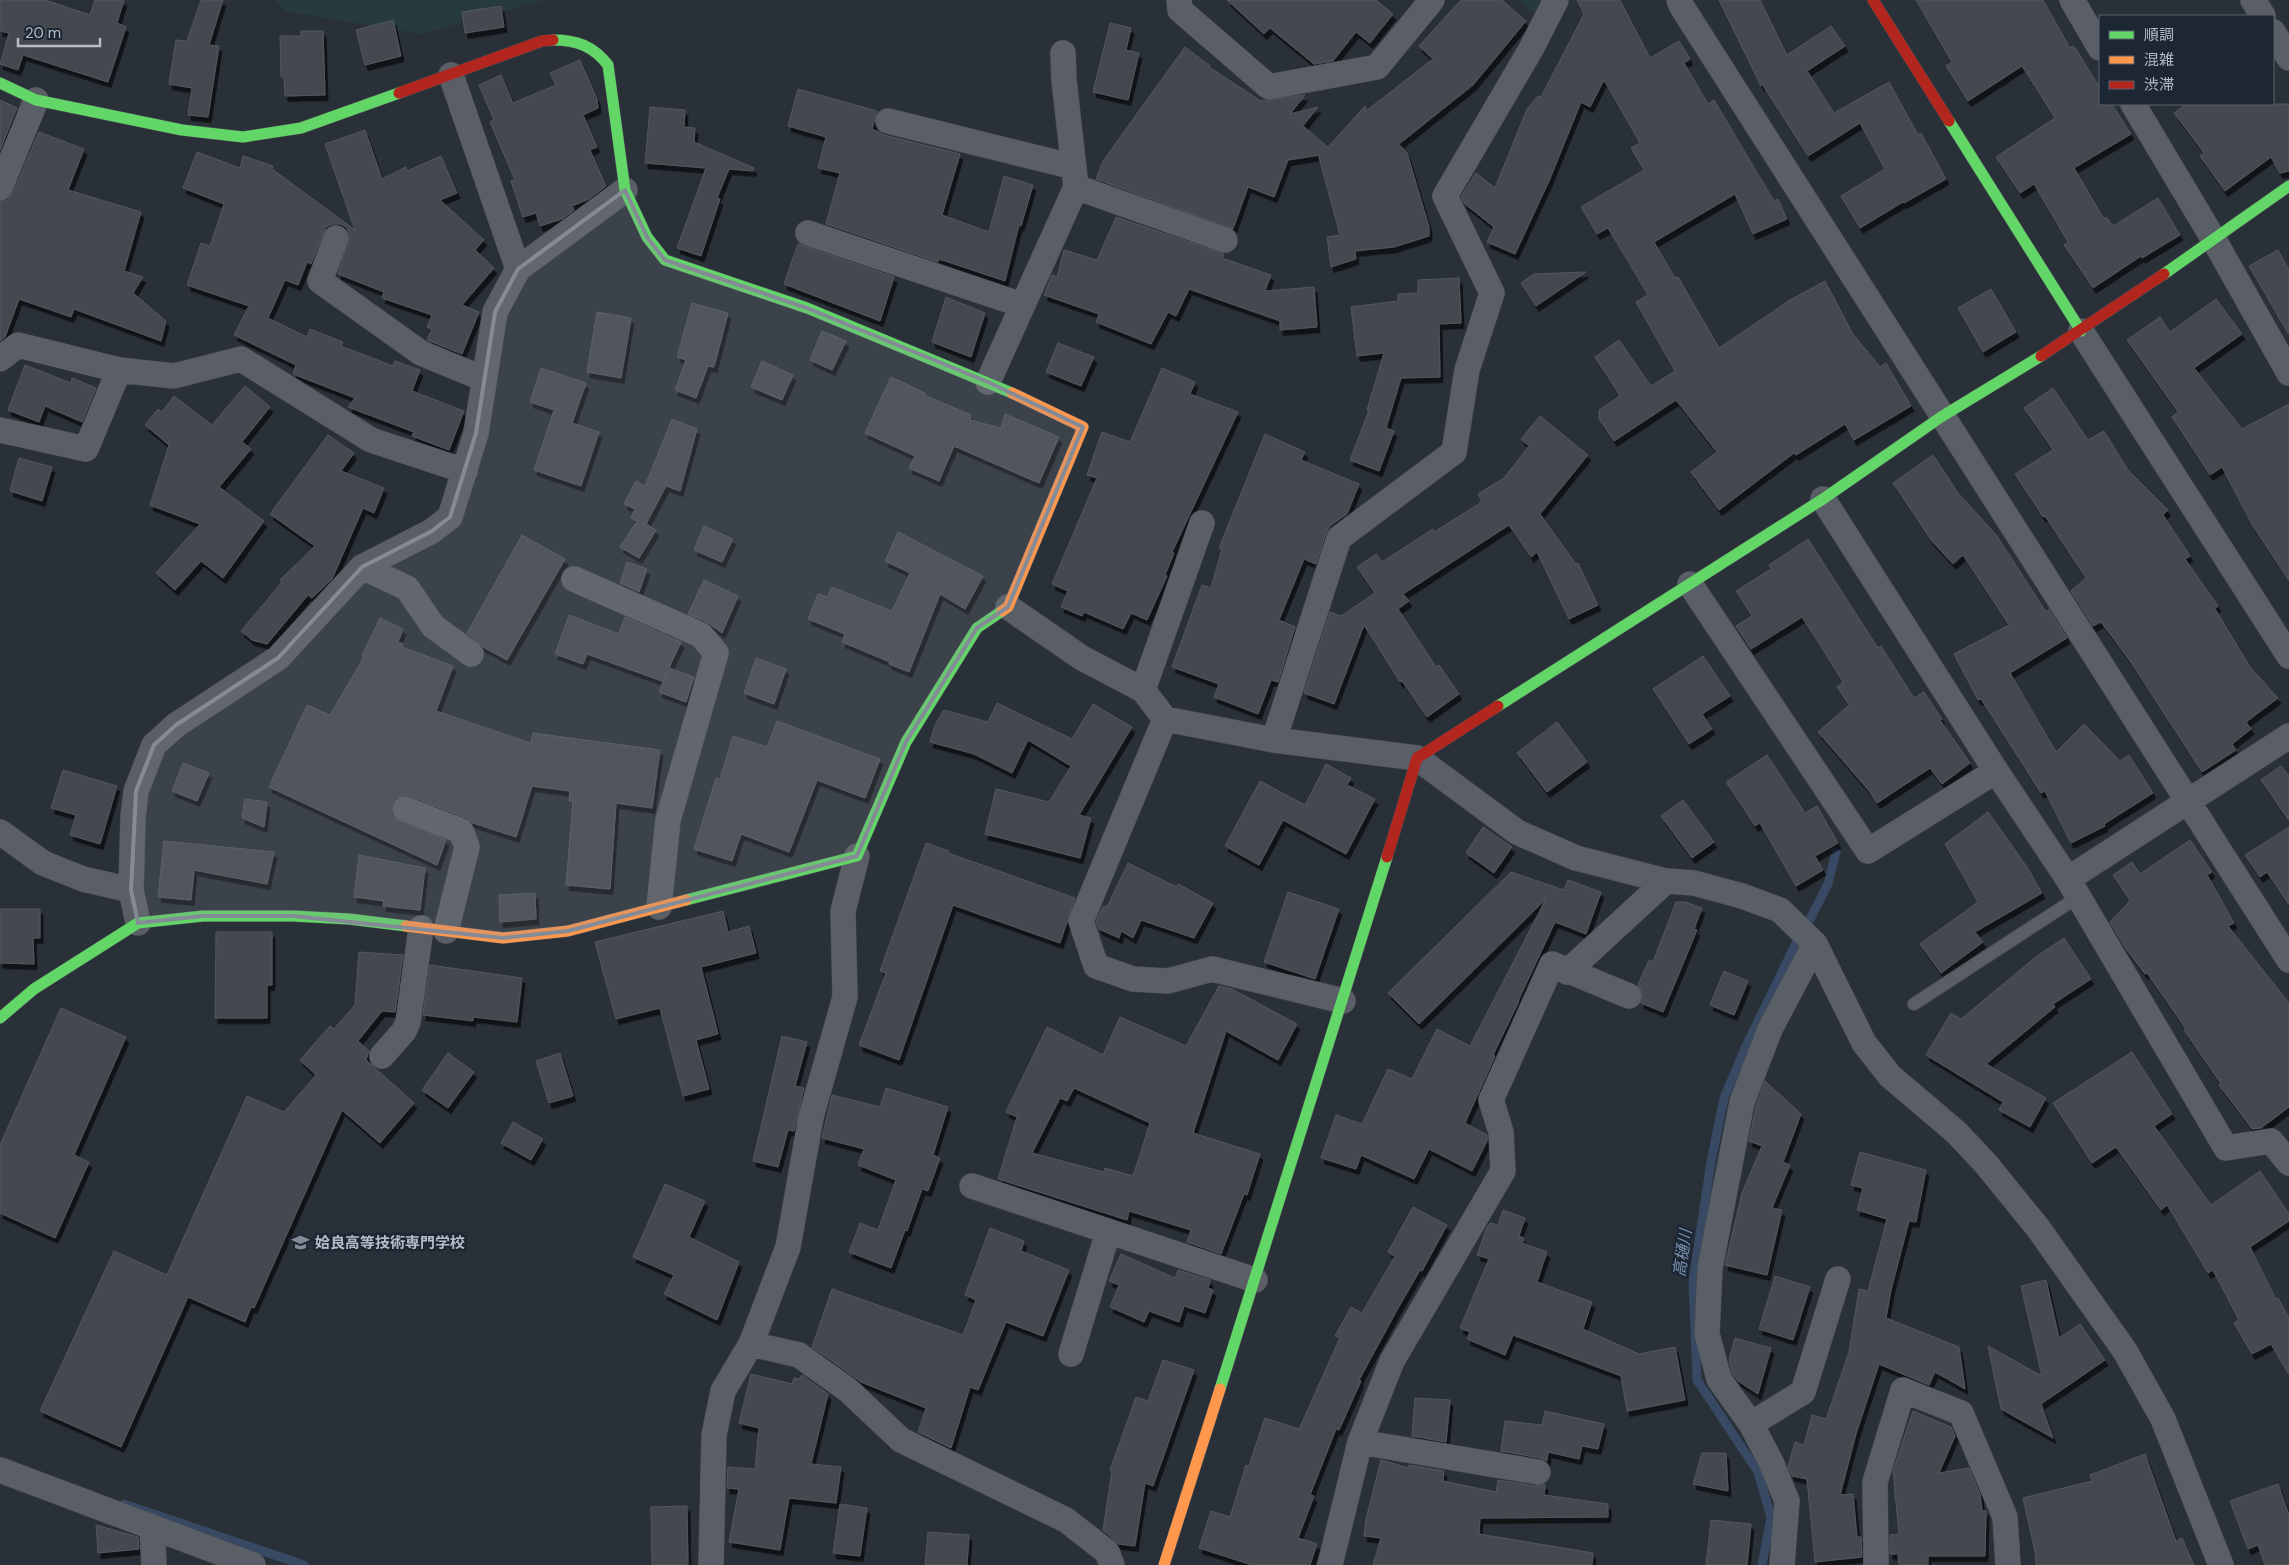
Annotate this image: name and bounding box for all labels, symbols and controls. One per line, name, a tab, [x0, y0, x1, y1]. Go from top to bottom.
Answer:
scale bar	[18, 15, 100, 47]
legend	[2099, 15, 2274, 105]
text: 20 m	[25, 23, 61, 43]
text: 順調	[2144, 25, 2174, 45]
text: 混雑	[2144, 50, 2174, 70]
text: 渋滞	[2144, 75, 2174, 95]
water label: 高樋川	[1669, 1226, 1697, 1278]
school or university icon: 姶良高等技術専門学校	[291, 1233, 311, 1253]
place label: 姶良高等技術専門学校	[315, 1233, 465, 1253]

